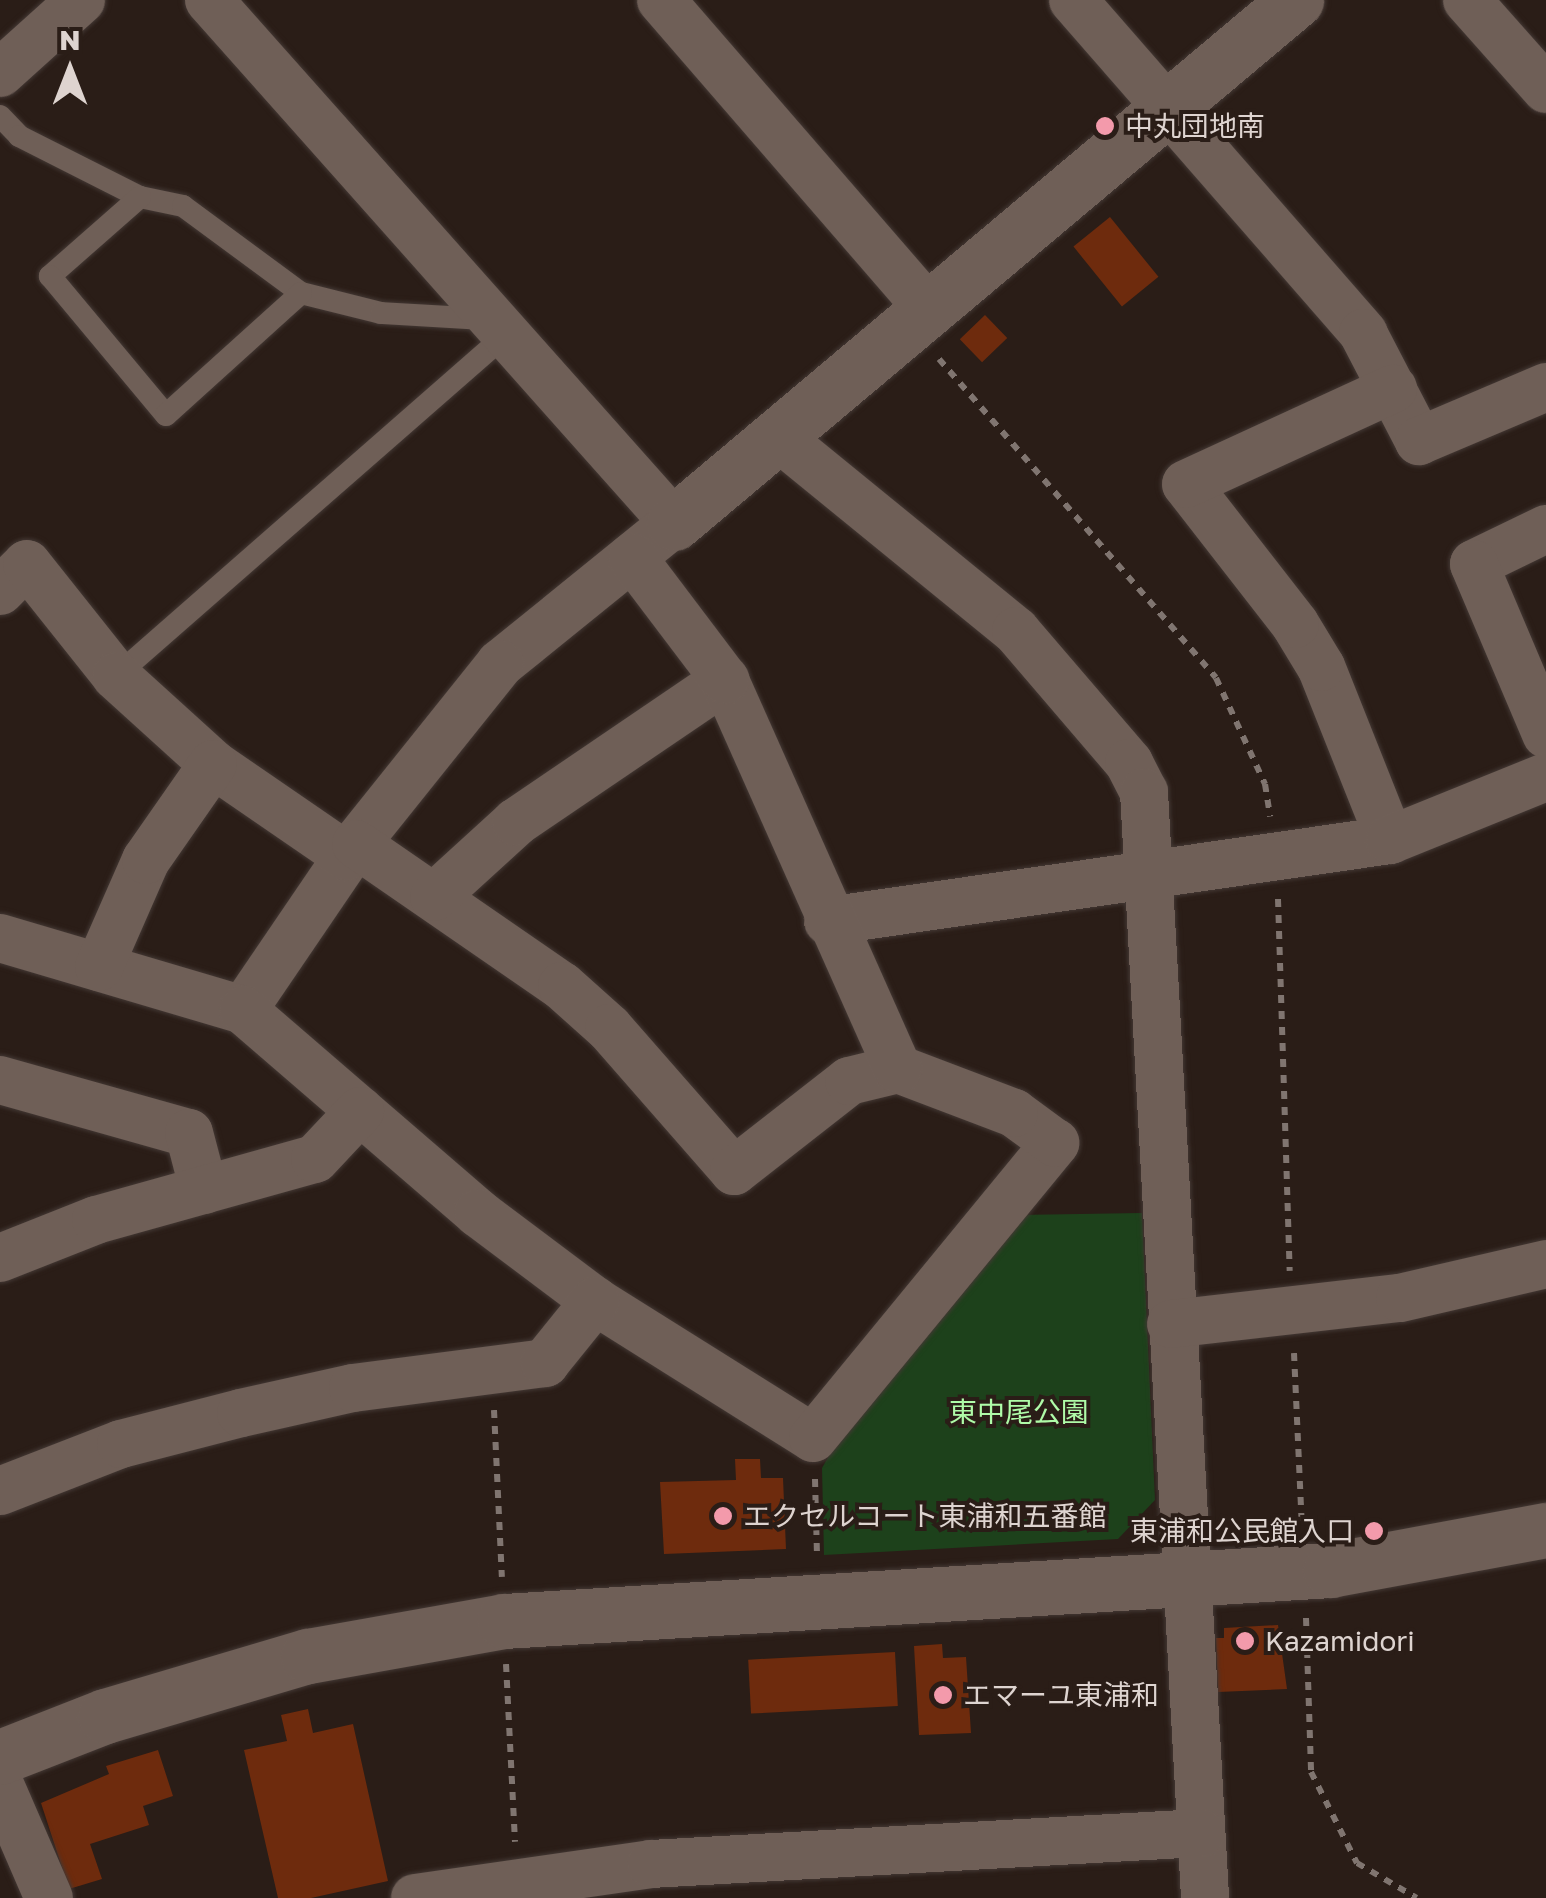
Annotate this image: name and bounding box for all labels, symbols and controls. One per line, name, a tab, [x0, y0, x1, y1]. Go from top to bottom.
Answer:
north arrow	[20, 20, 120, 120]
text: N	[59, 23, 81, 56]
place label: 中丸団地南	[1125, 109, 1265, 143]
marker: 中丸団地南	[1094, 115, 1116, 137]
park label: 東中尾公園	[949, 1395, 1089, 1429]
place label: エクセルコート東浦和五番館	[743, 1499, 1107, 1533]
marker: エクセルコート東浦和五番館	[712, 1505, 734, 1527]
place label: 東浦和公民館入口	[1130, 1514, 1354, 1548]
marker: 東浦和公民館入口	[1363, 1520, 1385, 1542]
place label: Kazamidori	[1265, 1624, 1415, 1658]
marker: Kazamidori	[1234, 1630, 1256, 1652]
place label: エマーユ東浦和	[963, 1678, 1159, 1712]
marker: エマーユ東浦和	[932, 1684, 954, 1706]

